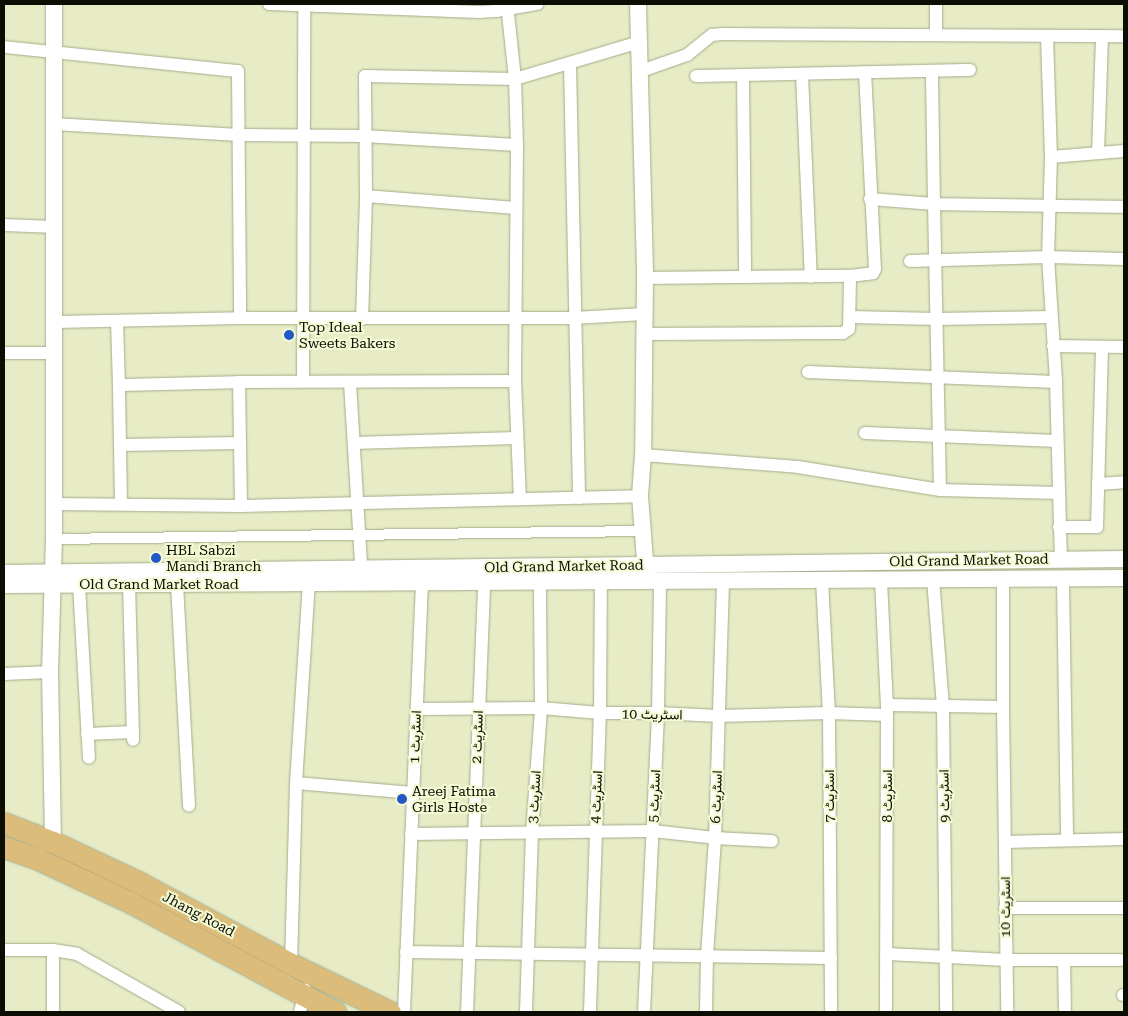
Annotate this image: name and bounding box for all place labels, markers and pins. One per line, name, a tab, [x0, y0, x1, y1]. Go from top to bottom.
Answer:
place label: Top Ideal Sweets Bakers	[299, 319, 395, 352]
marker: Top Ideal Sweets Bakers	[283, 329, 295, 341]
place label: HBL Sabzi Mandi Branch	[166, 542, 261, 574]
marker: HBL Sabzi Mandi Branch	[150, 552, 162, 564]
place label: Areej Fatima Girls Hoste	[412, 783, 496, 816]
marker: Areej Fatima Girls Hoste	[396, 793, 408, 805]

